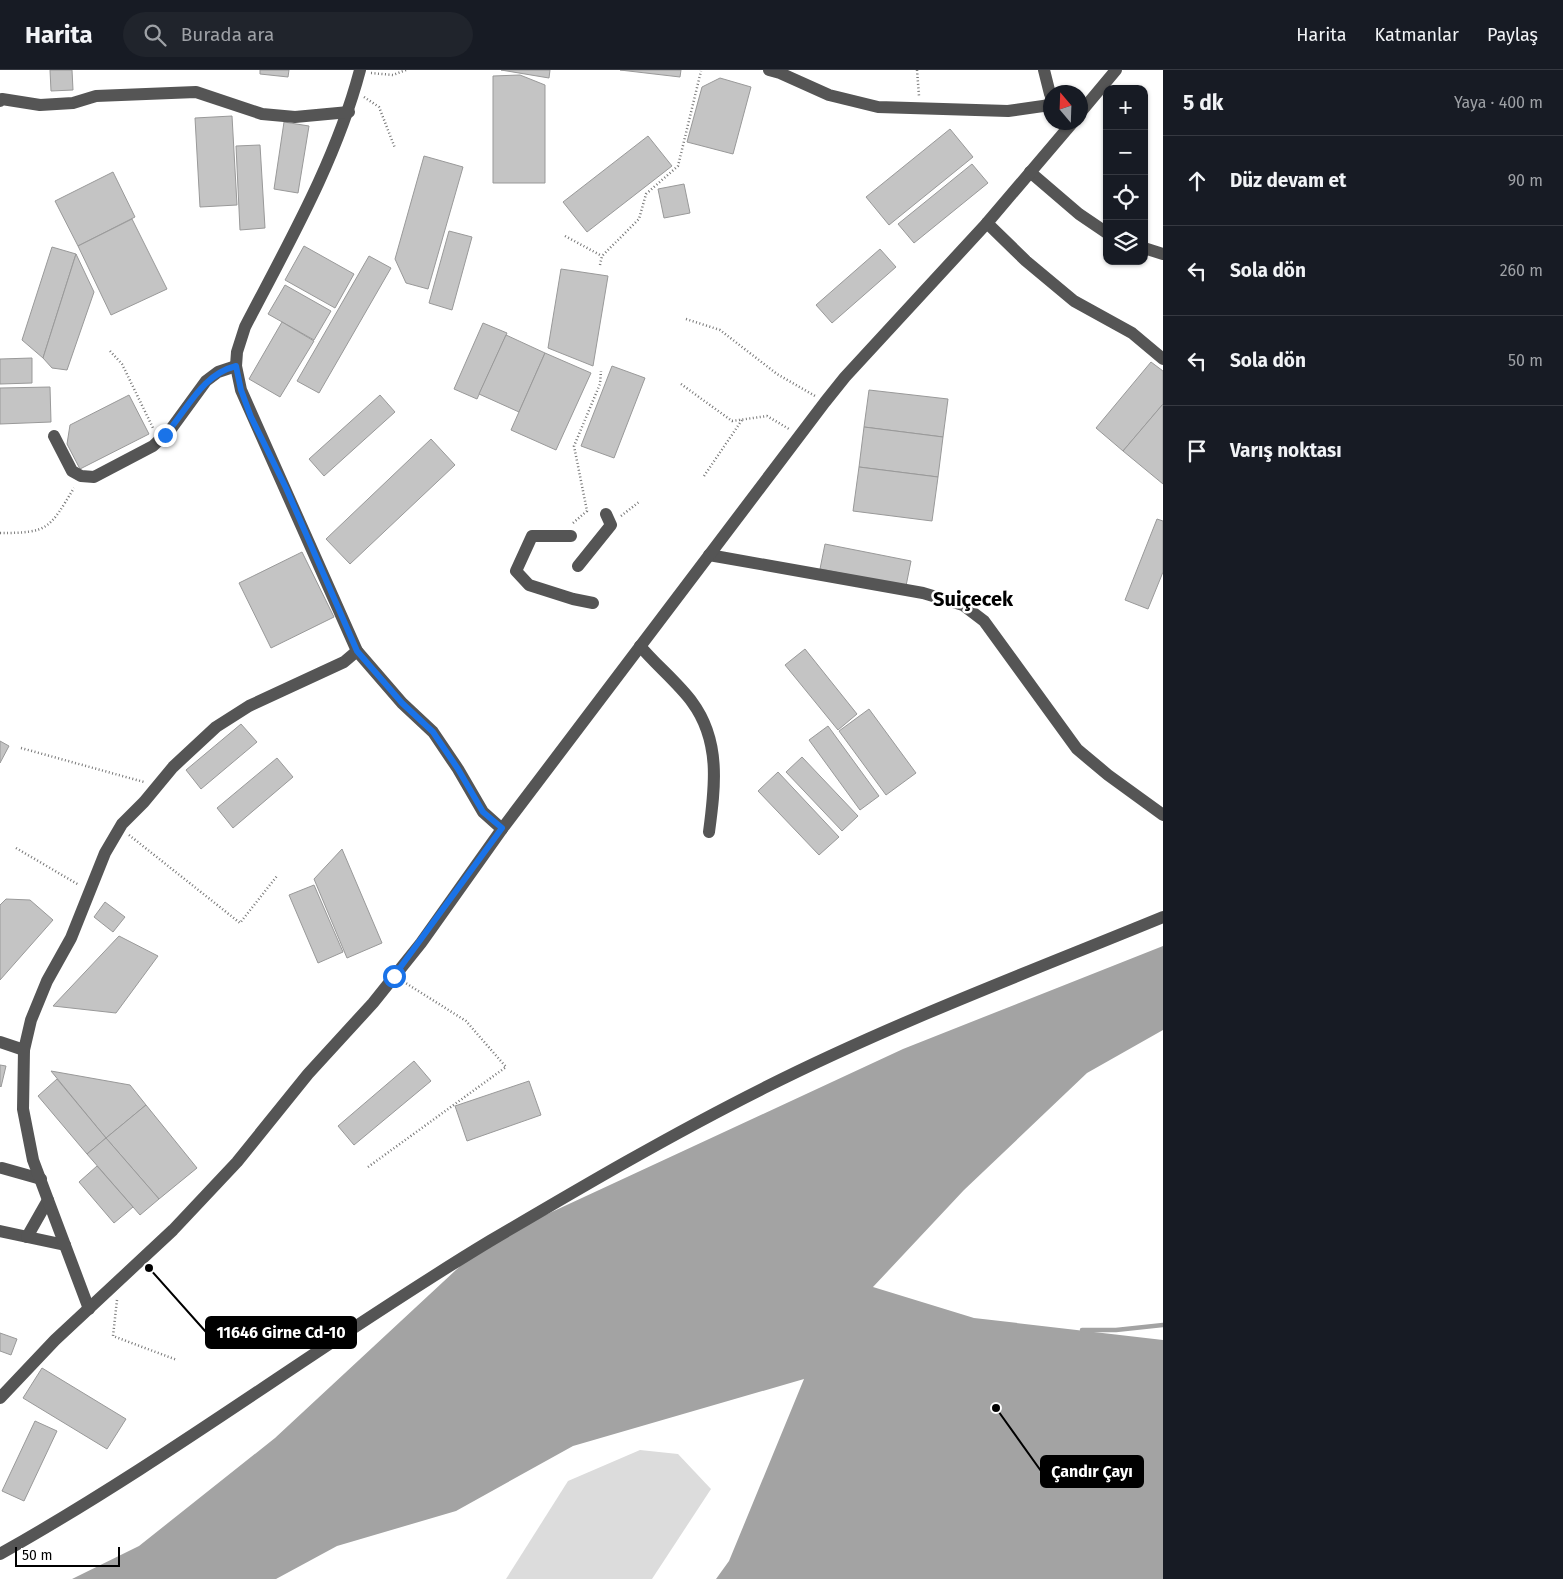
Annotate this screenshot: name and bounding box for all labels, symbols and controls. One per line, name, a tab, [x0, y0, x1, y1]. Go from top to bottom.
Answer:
search box	[123, 12, 473, 57]
text: Harita	[25, 21, 93, 49]
icon: search	[141, 21, 169, 49]
text: Burada ara	[181, 23, 274, 46]
text: Harita	[1296, 24, 1346, 46]
text: Katmanlar	[1374, 24, 1459, 46]
text: Paylaş	[1487, 24, 1538, 46]
north arrow	[1043, 85, 1088, 130]
map controls	[1103, 85, 1148, 265]
button: +	[1103, 85, 1148, 130]
text: 5 dk	[1183, 90, 1223, 116]
text: Yaya · 400 m	[1454, 93, 1543, 112]
button: −	[1103, 130, 1148, 175]
icon: ahead	[1183, 167, 1211, 195]
text: Düz devam et	[1230, 169, 1346, 192]
text: 90 m	[1508, 171, 1543, 190]
button: locate	[1103, 175, 1148, 220]
button: layers	[1103, 220, 1148, 265]
icon: left	[1183, 257, 1211, 285]
text: Sola dön	[1230, 259, 1306, 282]
text: 260 m	[1500, 261, 1543, 280]
icon: left	[1183, 347, 1211, 375]
text: Sola dön	[1230, 349, 1306, 372]
text: 50 m	[1508, 351, 1543, 370]
route end	[154, 424, 177, 447]
icon: arrive	[1183, 437, 1211, 465]
text: Varış noktası	[1230, 439, 1342, 462]
district label: Suiçecek	[933, 587, 1014, 611]
route start	[383, 965, 406, 988]
callout: 11646 Girne Cd-10	[206, 1317, 356, 1348]
text: 11646 Girne Cd-10	[216, 1323, 346, 1342]
callout: Çandır Çayı	[1041, 1456, 1143, 1487]
text: Çandır Çayı	[1051, 1462, 1133, 1483]
scale bar	[15, 1544, 120, 1567]
text: 50 m	[22, 1547, 53, 1564]

